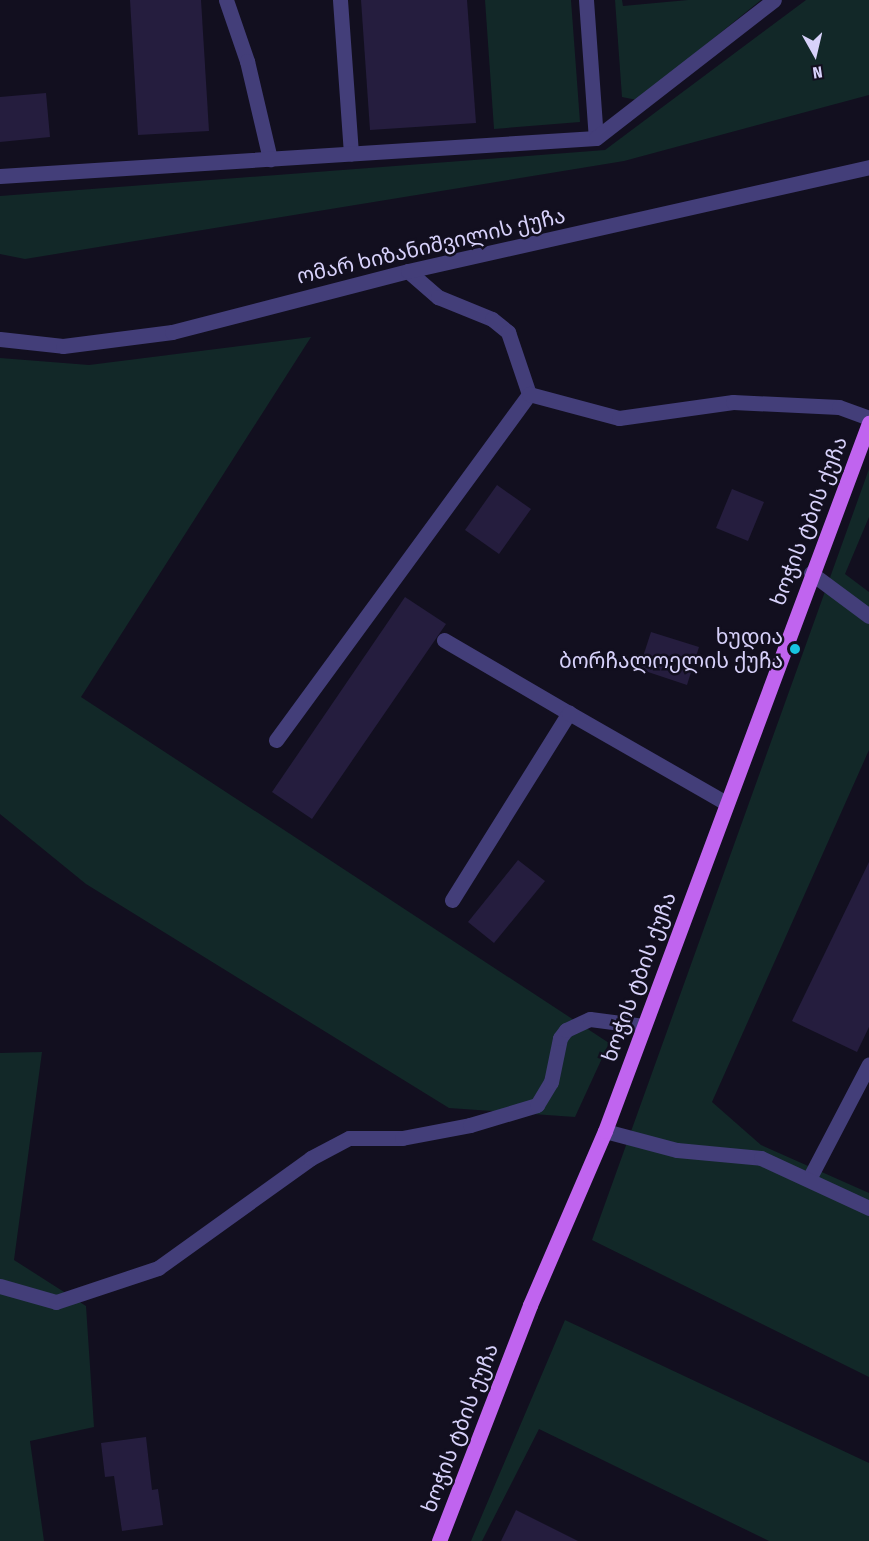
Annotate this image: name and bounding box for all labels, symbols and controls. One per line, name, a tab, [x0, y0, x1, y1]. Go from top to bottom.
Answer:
north arrow	[785, 24, 845, 84]
text: N	[812, 62, 824, 82]
street label: ომარ ხიზანიშვილის ქუჩა	[294, 203, 568, 289]
street label: ხოჭის ტბის ქუჩა	[765, 433, 853, 609]
place label: ხუდია ბორჩალოელის ქუჩა	[559, 624, 783, 674]
marker: ხუდია ბორჩალოელის ქუჩა	[788, 642, 802, 656]
street label: ხოჭის ტბის ქუჩა	[597, 889, 681, 1065]
street label: ხოჭის ტბის ქუჩა	[416, 1340, 504, 1516]

